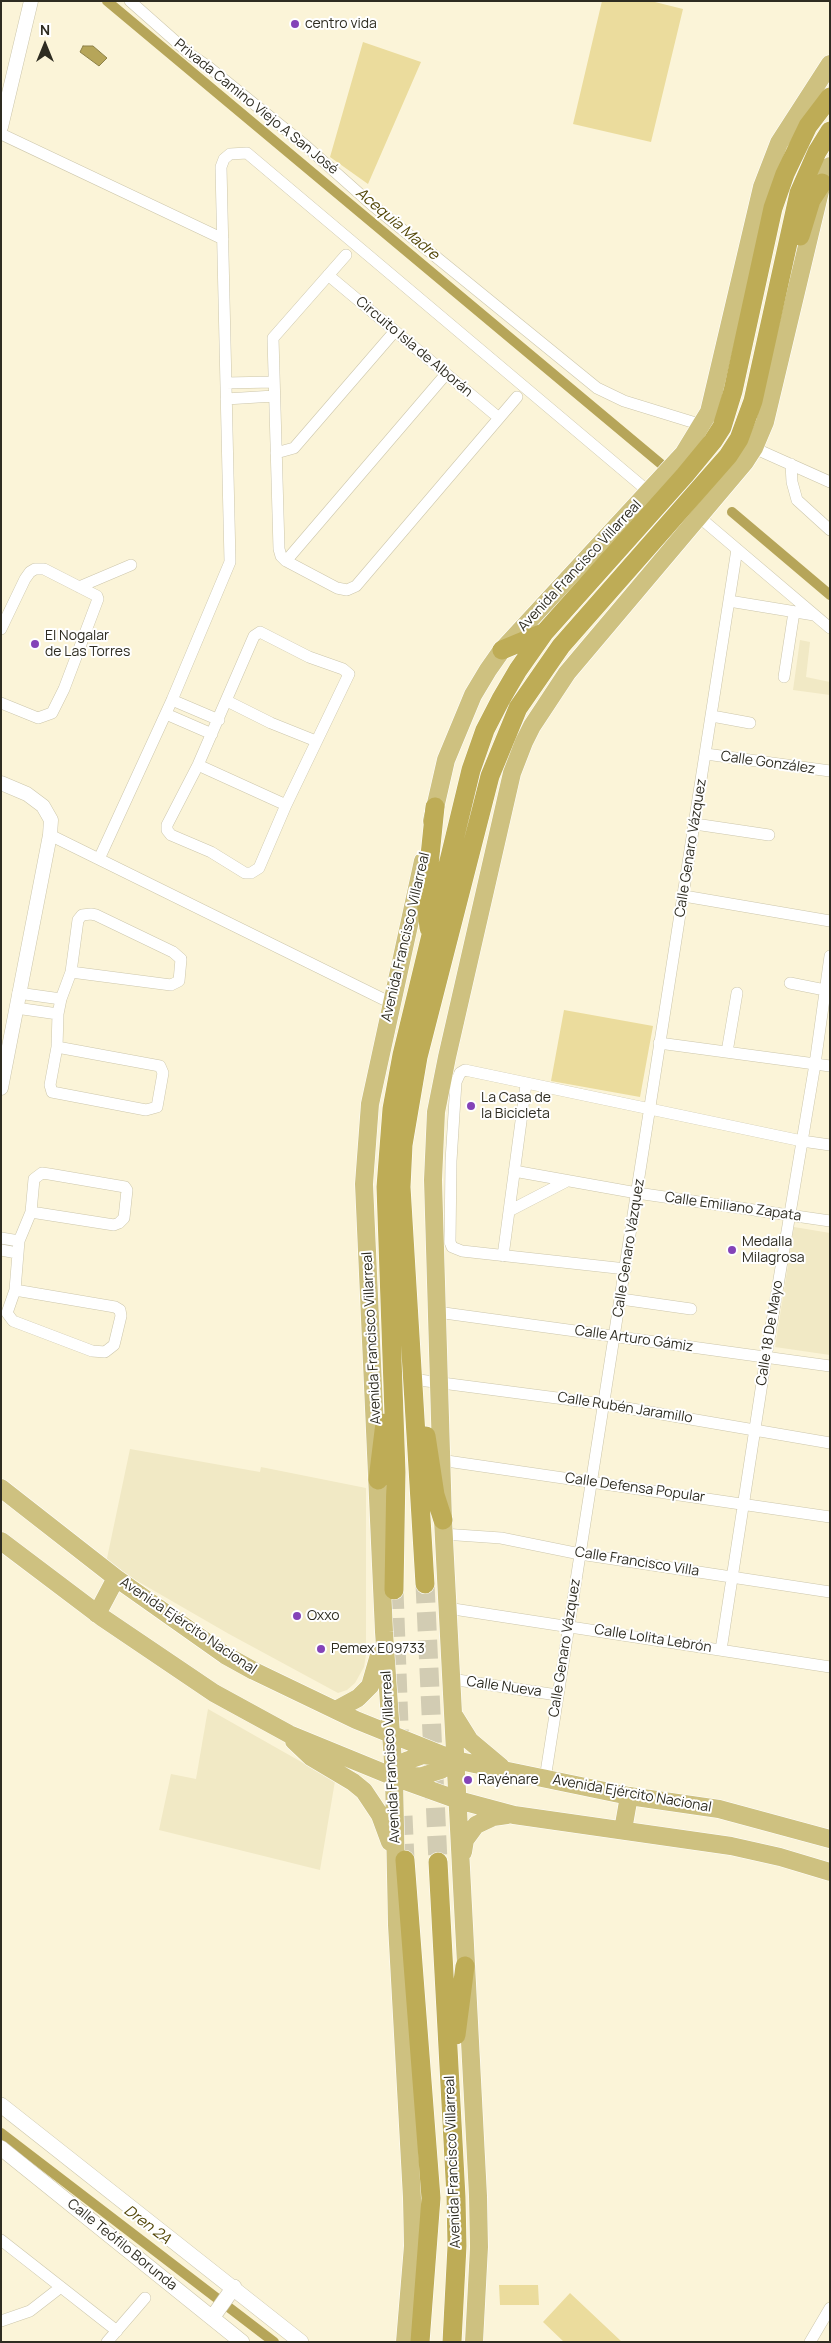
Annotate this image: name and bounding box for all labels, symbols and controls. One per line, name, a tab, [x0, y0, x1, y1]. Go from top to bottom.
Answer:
place label: centro vida	[305, 16, 377, 32]
marker: centro vida	[289, 18, 301, 30]
north arrow	[20, 20, 70, 70]
text: N	[40, 20, 50, 39]
street label: Privada Camino Viejo A San José	[171, 36, 341, 178]
water label: Acequia Madre	[352, 184, 442, 264]
street label: Circuito Isla de Alborán	[352, 293, 476, 401]
street label: Avenida Francisco Villarreal	[515, 497, 645, 635]
place label: El Nogalar de Las Torres	[45, 628, 130, 660]
marker: El Nogalar de Las Torres	[29, 638, 41, 650]
street label: Calle González	[720, 748, 816, 778]
street label: Calle Genaro Vázquez	[672, 778, 710, 918]
street label: Avenida Francisco Villarreal	[378, 851, 434, 1023]
place label: La Casa de la Bicicleta	[481, 1090, 551, 1122]
marker: La Casa de la Bicicleta	[465, 1100, 477, 1112]
street label: Calle Genaro Vázquez	[610, 1178, 648, 1318]
street label: Calle Emiliano Zapata	[664, 1189, 802, 1225]
place label: Medalla Milagrosa	[742, 1234, 805, 1266]
marker: Medalla Milagrosa	[726, 1244, 738, 1256]
street label: Avenida Francisco Villarreal	[359, 1251, 385, 1425]
street label: Calle 18 De Mayo	[753, 1279, 787, 1387]
street label: Calle Arturo Gámiz	[574, 1322, 694, 1356]
street label: Calle Rubén Jaramillo	[556, 1389, 694, 1427]
street label: Calle Defensa Popular	[564, 1470, 706, 1506]
street label: Calle Francisco Villa	[574, 1544, 700, 1580]
street label: Avenida Ejército Nacional	[116, 1574, 260, 1678]
street label: Calle Genaro Vázquez	[546, 1578, 584, 1718]
place label: Oxxo	[307, 1608, 340, 1624]
marker: Oxxo	[291, 1610, 303, 1622]
street label: Calle Lolita Lebrón	[593, 1621, 713, 1657]
place label: Pemex E09733	[331, 1641, 425, 1657]
marker: Pemex E09733	[315, 1643, 327, 1655]
street label: Avenida Francisco Villarreal	[378, 1670, 404, 1844]
street label: Calle Nueva	[465, 1673, 543, 1701]
place label: Rayénare	[478, 1772, 539, 1788]
street label: Avenida Ejército Nacional	[551, 1772, 713, 1816]
marker: Rayénare	[462, 1774, 474, 1786]
street label: Avenida Francisco Villarreal	[442, 2075, 464, 2249]
street label: Calle Teófilo Borunda	[64, 2196, 180, 2294]
water label: Dren 2A	[120, 2202, 174, 2248]

